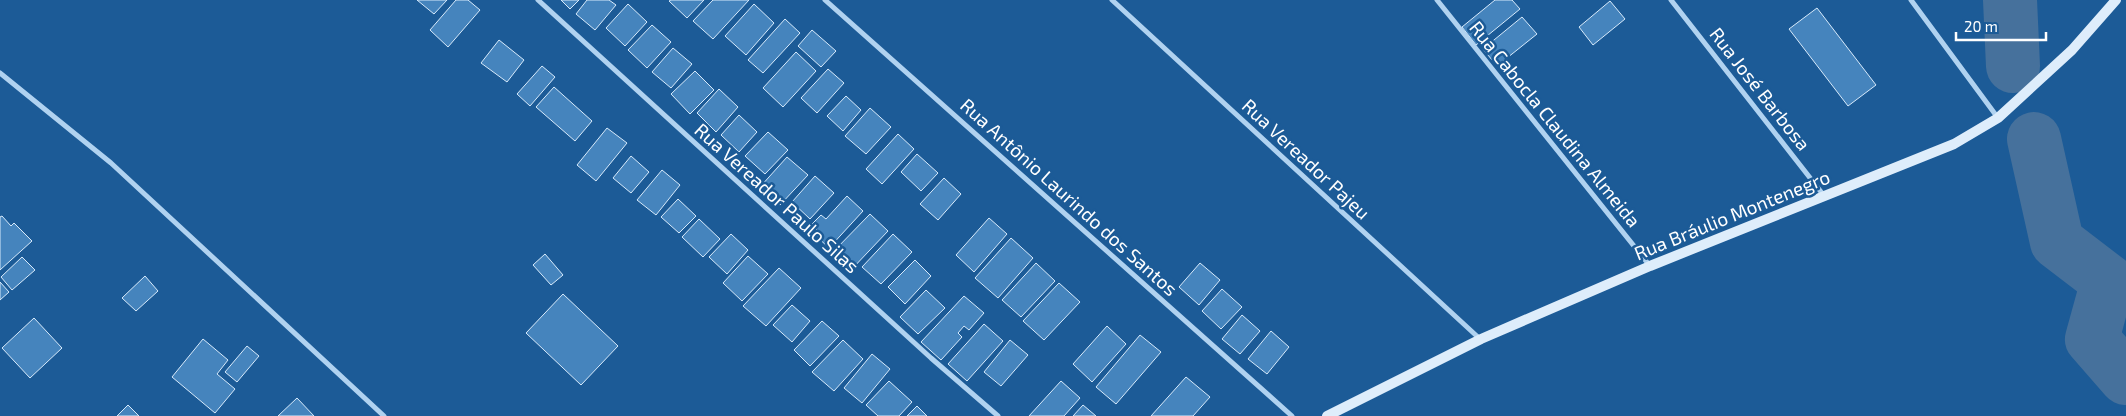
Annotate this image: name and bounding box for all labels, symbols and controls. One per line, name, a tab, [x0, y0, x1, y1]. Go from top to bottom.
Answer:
scale bar	[1956, 10, 2046, 42]
street label: Rua Cabocla Claudina Almeida	[1465, 16, 1646, 231]
text: 20 m	[1964, 17, 1998, 35]
street label: Rua José Barbosa	[1705, 23, 1816, 155]
street label: Rua Antônio Laurindo dos Santos	[956, 93, 1183, 300]
street label: Rua Vereador Pajeu	[1238, 94, 1375, 224]
street label: Rua Vereador Paulo Silas	[690, 118, 864, 277]
street label: Rua Bráulio Montenegro	[1631, 165, 1833, 264]

